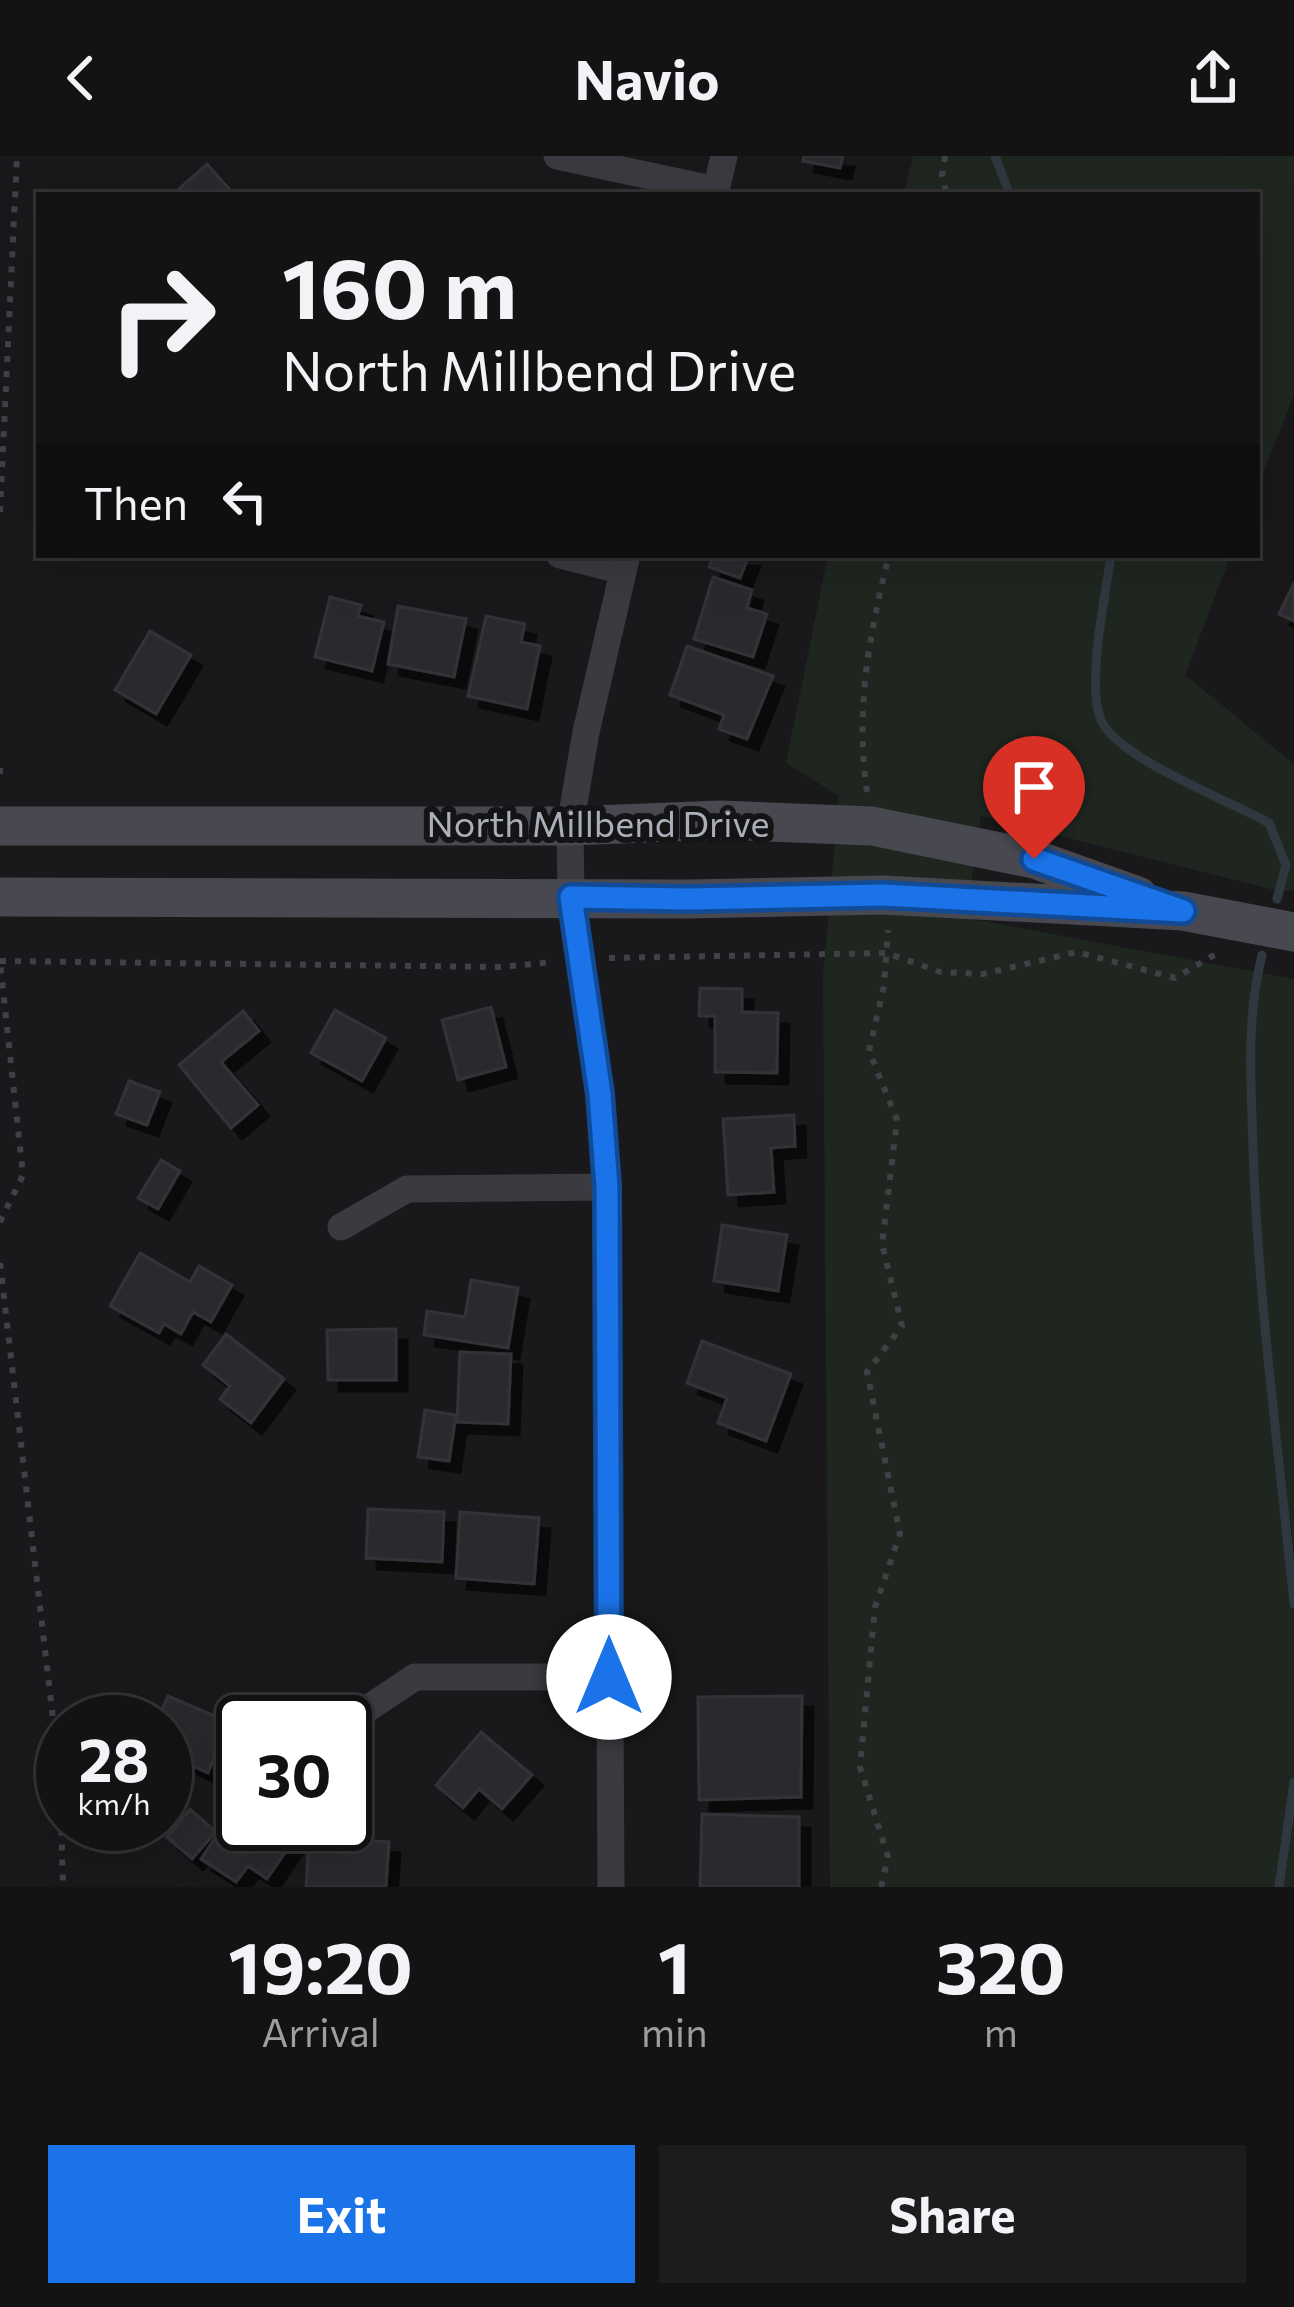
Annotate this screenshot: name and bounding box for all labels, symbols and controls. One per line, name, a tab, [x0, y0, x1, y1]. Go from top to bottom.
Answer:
icon: back	[48, 45, 114, 111]
text: Navio	[575, 45, 719, 111]
icon: share	[1180, 45, 1246, 111]
text: 160 m	[282, 234, 517, 336]
icon: right	[84, 240, 240, 396]
text: North Millbend Drive	[282, 336, 796, 402]
icon: left	[212, 468, 278, 534]
text: Then	[84, 474, 188, 529]
pin	[983, 736, 1085, 859]
icon: arrive	[1001, 754, 1067, 820]
street label: North Millbend Drive	[427, 800, 769, 844]
position arrow	[546, 1614, 672, 1740]
speed limit sign: 30	[216, 1695, 372, 1851]
text: 28	[79, 1721, 149, 1794]
text: km/h	[78, 1784, 150, 1821]
text: 19:20	[228, 1921, 413, 2009]
text: 1	[658, 1921, 691, 2009]
text: 320	[936, 1921, 1066, 2009]
text: Arrival	[262, 2007, 380, 2055]
text: min	[641, 2007, 707, 2055]
text: m	[984, 2007, 1018, 2055]
button: Exit	[48, 2145, 635, 2283]
button: Share	[659, 2145, 1246, 2283]

